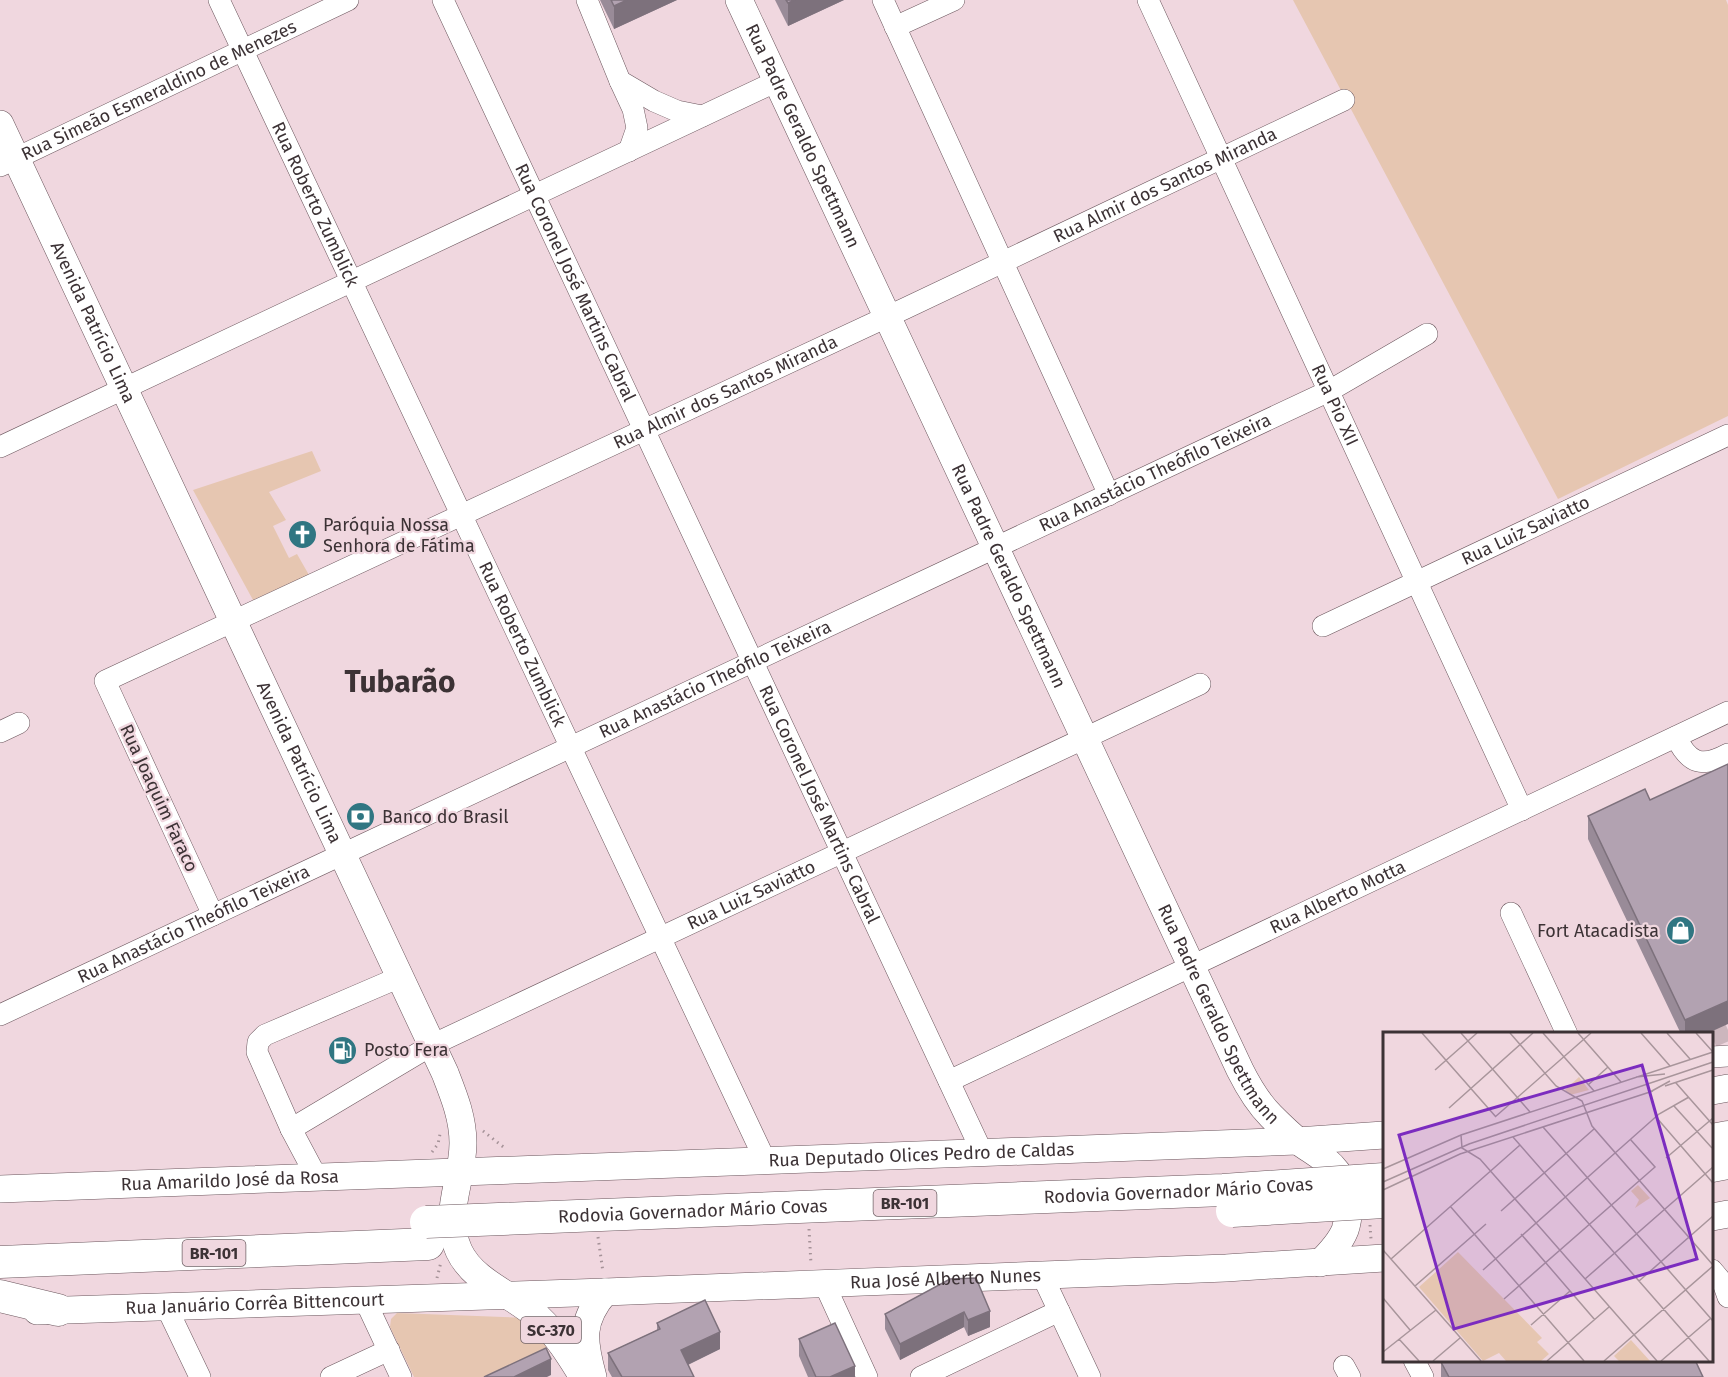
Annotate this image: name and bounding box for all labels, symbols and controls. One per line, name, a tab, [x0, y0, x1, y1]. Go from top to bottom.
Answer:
street label: Rua Simeão Esmeraldino de Menezes	[18, 15, 300, 165]
street label: Rua Padre Geraldo Spettmann	[741, 20, 865, 251]
street label: Rua Roberto Zumblick	[267, 118, 364, 291]
street label: Rua Almir dos Santos Miranda	[1050, 123, 1280, 247]
street label: Rua Coronel José Martins Cabral	[510, 160, 640, 405]
street label: Avenida Patrício Lima	[46, 238, 140, 407]
street label: Rua Almir dos Santos Miranda	[610, 331, 841, 454]
street label: Rua Pio XII	[1307, 361, 1363, 449]
street label: Rua Anastácio Theófilo Teixeira	[1035, 409, 1275, 537]
street label: Rua Padre Geraldo Spettmann	[947, 460, 1071, 692]
street label: Rua Luiz Saviatto	[1458, 491, 1593, 570]
place label: Paróquia Nossa Senhora de Fátima	[323, 514, 475, 557]
church icon: Paróquia Nossa Senhora de Fátima	[286, 519, 318, 551]
street label: Rua Roberto Zumblick	[474, 558, 571, 731]
street label: Rua Anastácio Theófilo Teixeira	[596, 615, 835, 743]
district label: Tubarão	[344, 664, 456, 700]
street label: Avenida Patrício Lima	[252, 678, 347, 847]
street label: Rua Coronel José Martins Cabral	[754, 682, 884, 927]
street label: Rua Joaquim Faraco	[115, 721, 203, 875]
bank icon: Banco do Brasil	[345, 801, 377, 833]
place label: Banco do Brasil	[382, 806, 509, 828]
street label: Rua Luiz Saviatto	[683, 855, 819, 935]
street label: Rua Alberto Motta	[1266, 855, 1409, 938]
street label: Rua Anastácio Theófilo Teixeira	[74, 860, 313, 988]
street label: Rua Padre Geraldo Spettmann	[1153, 900, 1284, 1129]
shop icon: Fort Atacadista	[1664, 915, 1696, 947]
place label: Fort Atacadista	[1537, 920, 1659, 942]
inset map	[1383, 1032, 1713, 1362]
fuel station icon: Posto Fera	[327, 1034, 359, 1066]
place label: Posto Fera	[364, 1039, 448, 1061]
street label: Rua Deputado Olices Pedro de Caldas	[768, 1138, 1075, 1172]
street label: Rua Amarildo José da Rosa	[120, 1165, 339, 1196]
street label: Rodovia Governador Mário Covas	[1043, 1173, 1314, 1208]
road number: BR-101	[874, 1190, 936, 1216]
street label: Rodovia Governador Mário Covas	[558, 1195, 828, 1228]
road number: BR-101	[182, 1240, 246, 1266]
street label: Rua José Alberto Nunes	[850, 1264, 1041, 1294]
street label: Rua Januário Corrêa Bittencourt	[125, 1288, 385, 1319]
road number: SC-370	[521, 1317, 581, 1343]

